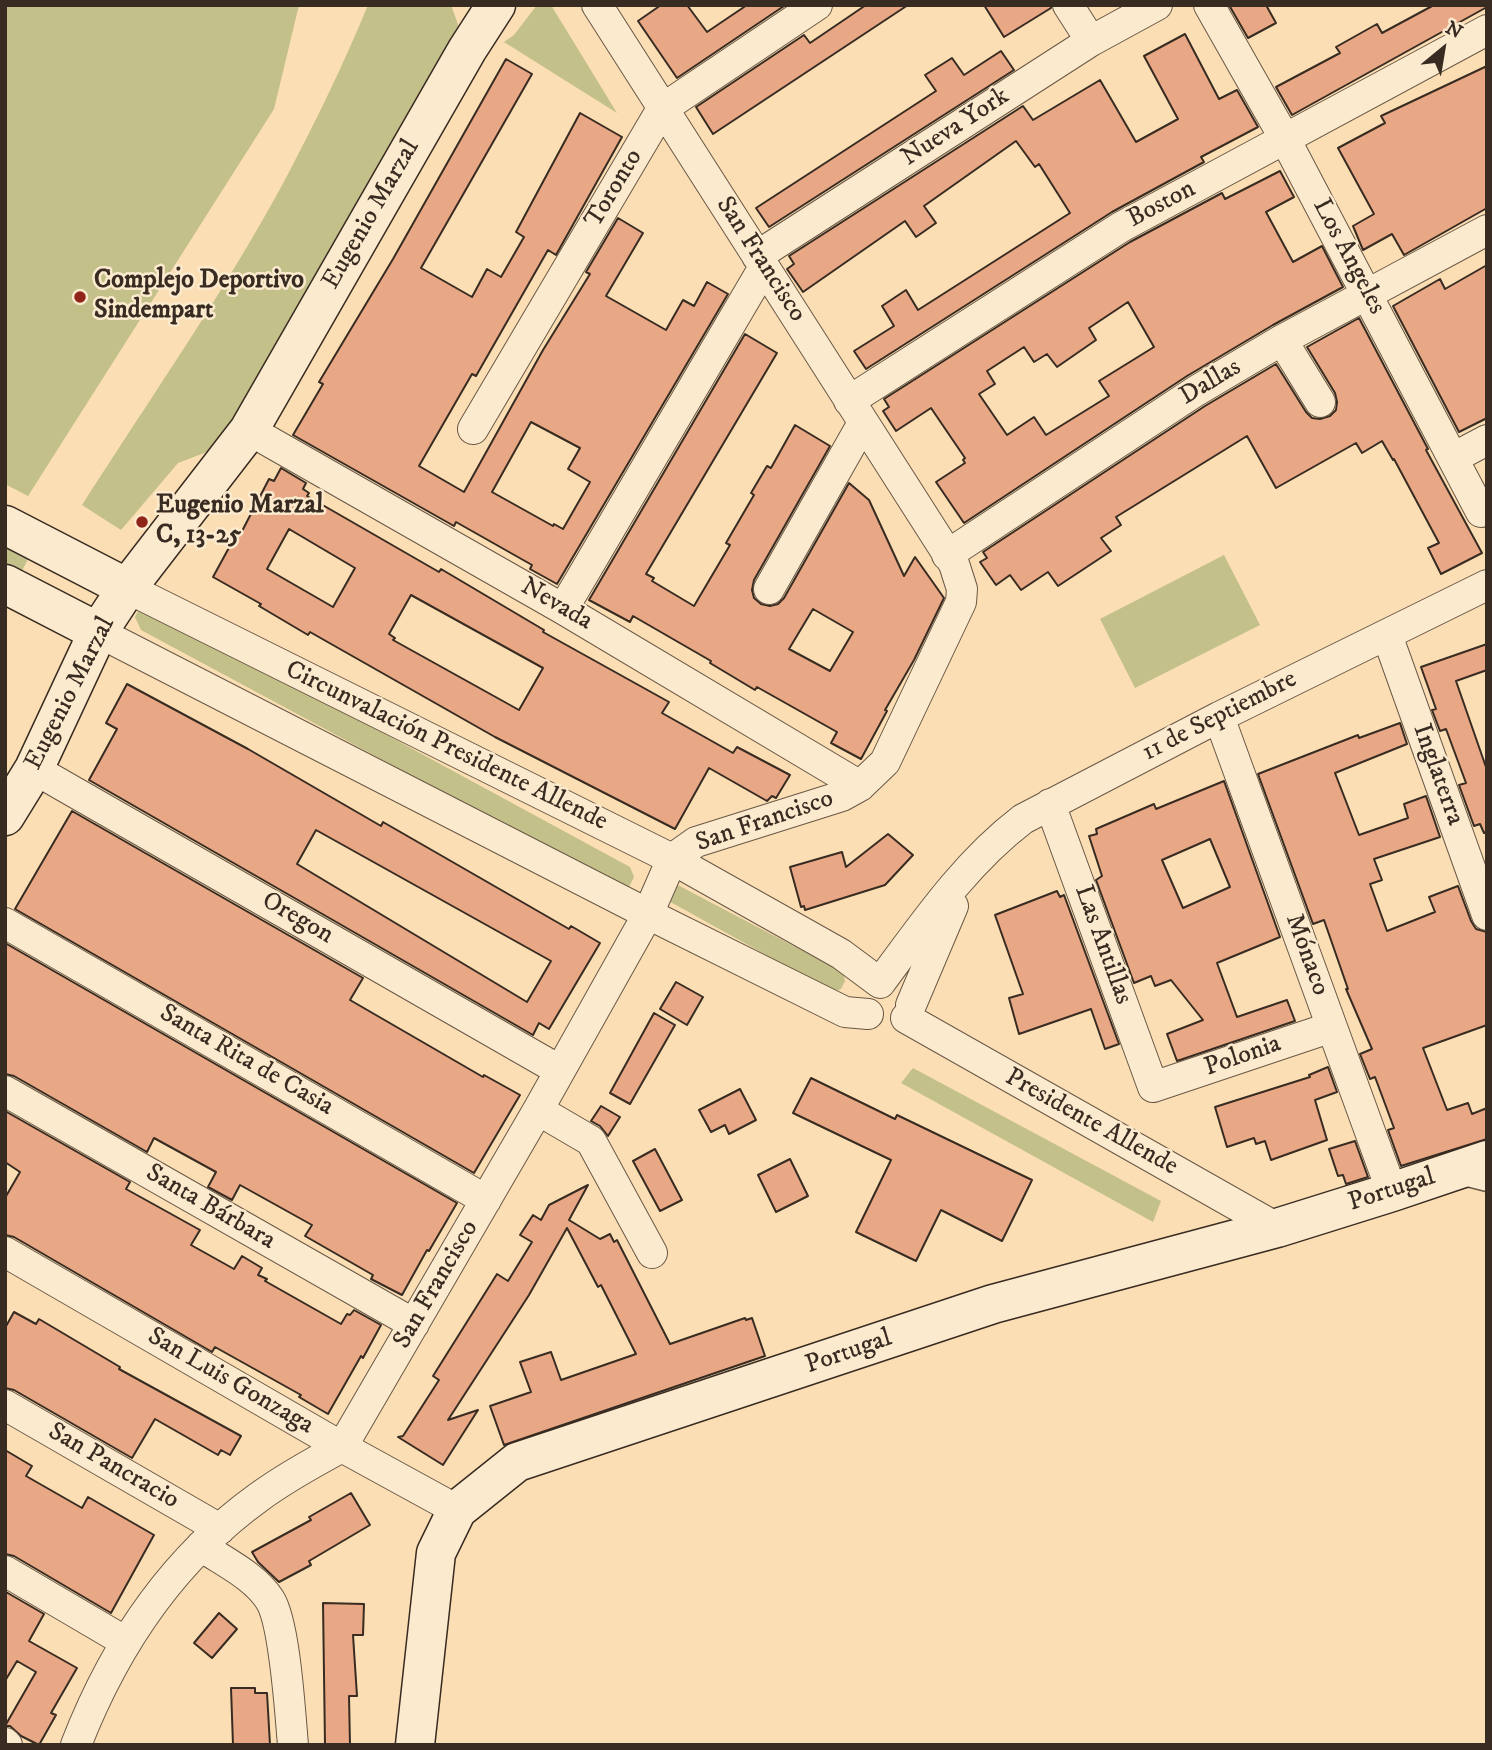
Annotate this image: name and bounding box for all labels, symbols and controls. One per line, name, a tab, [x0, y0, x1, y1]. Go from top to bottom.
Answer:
north arrow	[1408, 14, 1478, 84]
text: N	[1441, 17, 1466, 44]
street label: Nueva York	[896, 82, 1016, 174]
street label: Eugenio Marzal	[317, 135, 427, 295]
street label: Toronto	[579, 144, 651, 234]
street label: Boston	[1123, 174, 1201, 236]
street label: San Francisco	[708, 191, 812, 329]
street label: Los Angeles	[1305, 194, 1391, 320]
place label: Complejo Deportivo Sindempart	[94, 266, 304, 328]
marker: Complejo Deportivo Sindempart	[72, 289, 88, 305]
street label: Dallas	[1175, 353, 1247, 413]
place label: Eugenio Marzal C, 13-25	[156, 491, 324, 552]
marker: Eugenio Marzal C, 13-25	[134, 514, 150, 530]
street label: Nevada	[514, 572, 598, 638]
street label: Eugenio Marzal	[19, 612, 123, 776]
street label: Circunvalación Presidente Allende	[280, 655, 612, 839]
street label: 11 de Septiembre	[1138, 665, 1302, 769]
street label: Inglaterra	[1404, 720, 1470, 830]
street label: San Francisco	[692, 784, 838, 860]
street label: Las Antillas	[1066, 881, 1138, 1009]
street label: Oregon	[256, 886, 338, 952]
street label: Mónaco	[1277, 910, 1335, 1000]
street label: Santa Rita de Casia	[153, 998, 339, 1124]
street label: Polonia	[1201, 1029, 1285, 1085]
street label: Presidente Allende	[999, 1063, 1183, 1183]
street label: Santa Bárbara	[140, 1158, 280, 1258]
street label: Portugal	[1345, 1162, 1439, 1220]
street label: San Francisco	[388, 1215, 486, 1355]
street label: San Luis Gonzaga	[141, 1322, 319, 1442]
street label: Portugal	[802, 1324, 896, 1382]
street label: San Pancracio	[42, 1417, 184, 1517]

